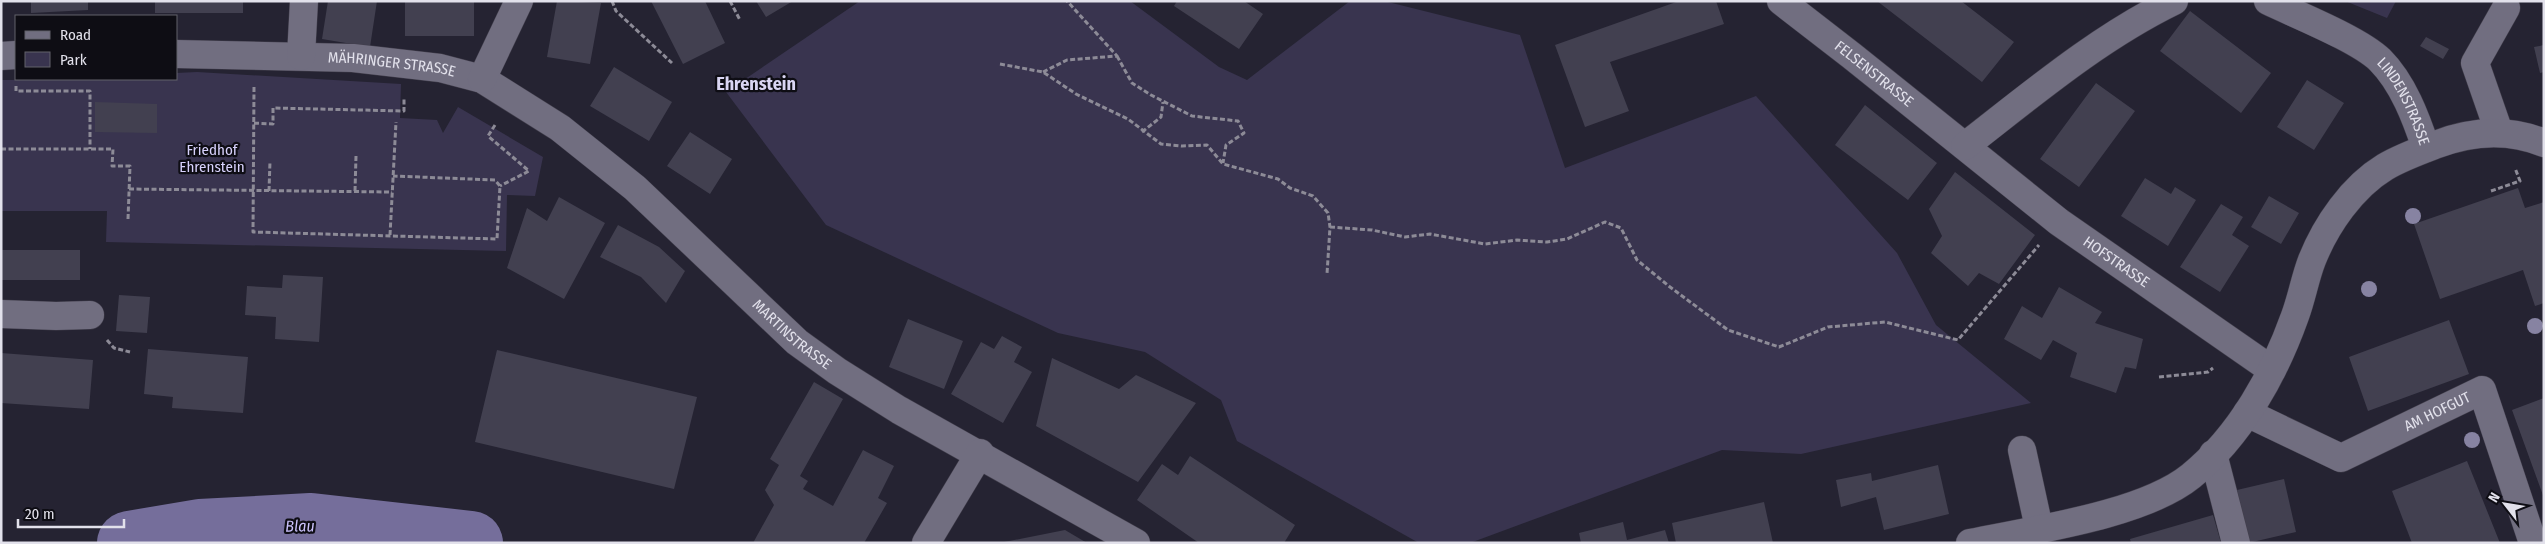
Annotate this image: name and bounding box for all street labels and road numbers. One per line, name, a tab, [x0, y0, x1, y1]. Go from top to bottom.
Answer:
street label: FELSENSTRASSE	[1831, 37, 1917, 111]
street label: MÄHRINGER STRASSE	[328, 48, 457, 81]
street label: LINDENSTRASSE	[2373, 54, 2433, 147]
street label: HOFSTRASSE	[2080, 233, 2153, 291]
street label: MARTINSTRASSE	[749, 296, 835, 373]
street label: AM HOFGUT	[2401, 388, 2473, 435]

